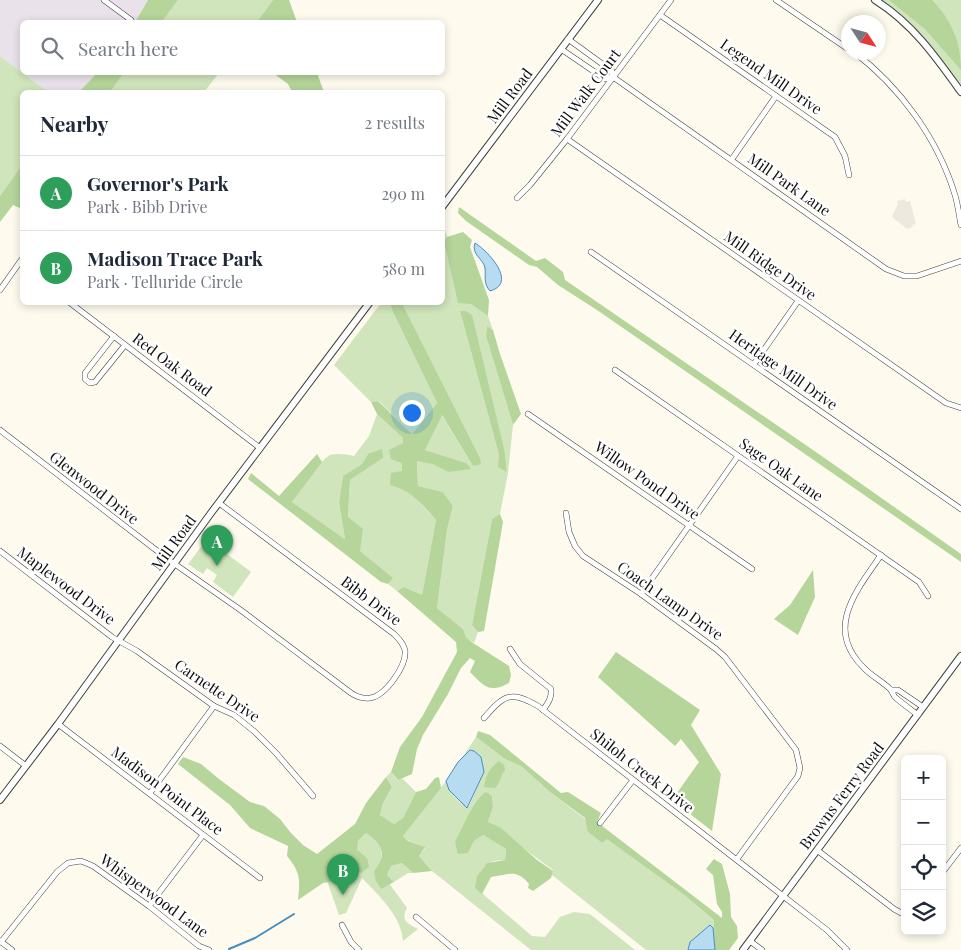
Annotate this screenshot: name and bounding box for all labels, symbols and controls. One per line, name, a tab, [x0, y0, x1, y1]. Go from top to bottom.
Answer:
north arrow	[841, 15, 886, 60]
search box	[20, 20, 445, 75]
icon: search	[38, 34, 66, 62]
street label: Legend Mill Drive	[717, 34, 826, 119]
text: Search here	[78, 35, 178, 61]
street label: Mill Walk Court	[546, 44, 625, 140]
street label: Mill Road	[482, 64, 537, 127]
text: Nearby	[40, 109, 109, 137]
text: 2 results	[365, 112, 425, 133]
street label: Mill Park Lane	[744, 148, 835, 220]
text: Governor's Park	[87, 170, 229, 196]
text: A	[51, 183, 61, 204]
text: 290 m	[381, 183, 425, 204]
text: Park · Bibb Drive	[87, 196, 208, 217]
street label: Mill Ridge Drive	[720, 226, 821, 304]
text: Madison Trace Park	[87, 245, 263, 271]
text: B	[51, 258, 61, 279]
text: 580 m	[382, 258, 425, 279]
text: Park · Telluride Circle	[87, 271, 243, 292]
street label: Heritage Mill Drive	[725, 324, 842, 414]
street label: Red Oak Road	[129, 328, 216, 401]
your location	[399, 400, 425, 426]
street label: Sage Oak Lane	[736, 433, 827, 505]
street label: Willow Pond Drive	[590, 436, 704, 524]
street label: Glenwood Drive	[46, 446, 143, 528]
street label: Mill Road	[146, 510, 200, 574]
pin: A	[201, 525, 233, 566]
street label: Maplewood Drive	[14, 542, 120, 629]
street label: Coach Lamp Drive	[614, 556, 727, 644]
street label: Bibb Drive	[337, 571, 406, 630]
street label: Carnette Drive	[171, 654, 264, 726]
street label: Shiloh Creek Drive	[587, 723, 699, 817]
street label: Browns Ferry Road	[794, 738, 888, 853]
street label: Madison Point Place	[108, 741, 228, 839]
map controls	[901, 755, 946, 935]
button: +	[901, 755, 946, 800]
button: −	[901, 800, 946, 845]
button: locate	[901, 845, 946, 890]
street label: Whisperwood Lane	[96, 848, 213, 941]
pin: B	[327, 854, 359, 895]
button: layers	[901, 890, 946, 935]

